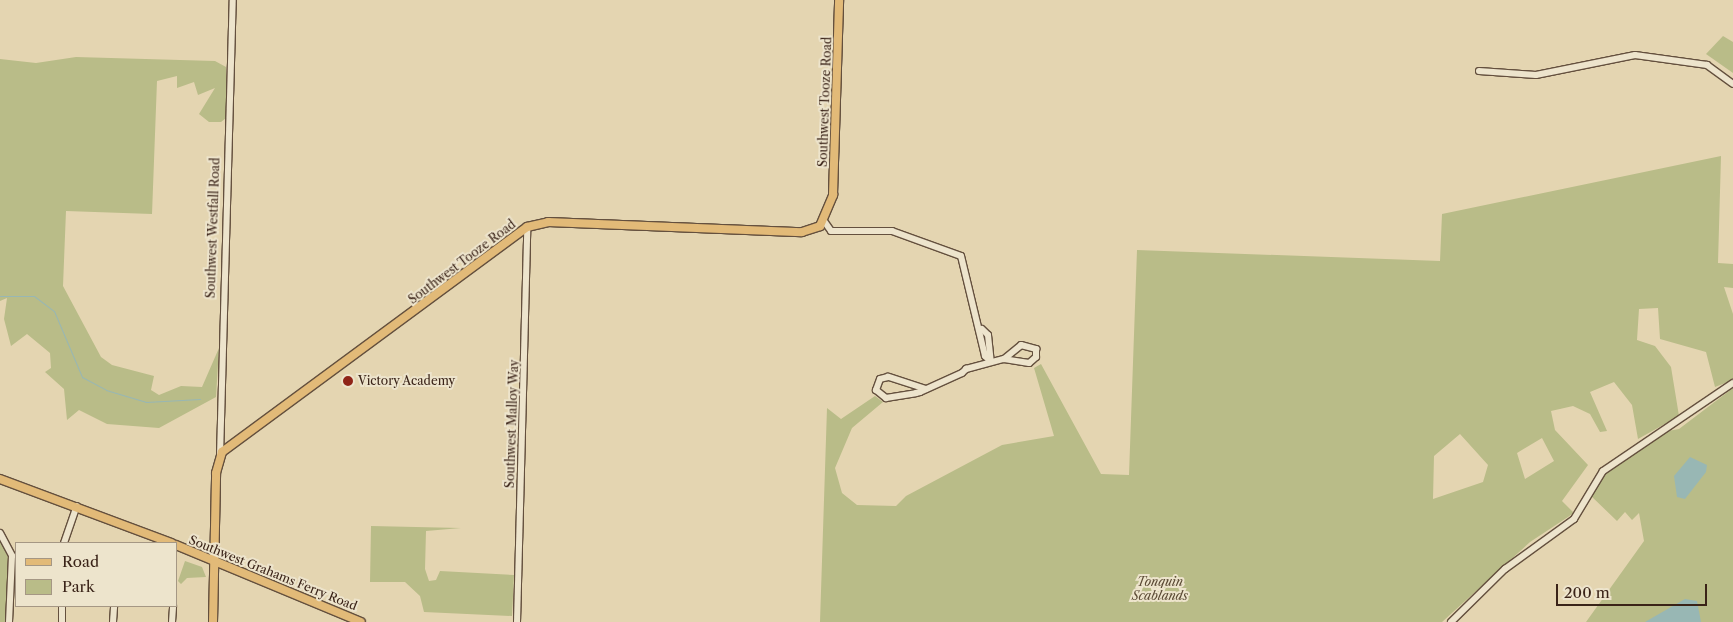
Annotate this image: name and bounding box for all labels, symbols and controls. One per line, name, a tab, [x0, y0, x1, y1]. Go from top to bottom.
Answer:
street label: Southwest Tooze Road	[816, 36, 834, 168]
street label: Southwest Westfall Road	[203, 157, 223, 299]
street label: Southwest Tooze Road	[406, 217, 518, 307]
street label: Southwest Malloy Way	[503, 359, 521, 489]
place label: Victory Academy	[358, 374, 456, 388]
marker: Victory Academy	[342, 375, 354, 387]
street label: Southwest Grahams Ferry Road	[187, 533, 359, 613]
legend	[15, 542, 178, 607]
text: Road	[62, 552, 99, 571]
scale bar	[1558, 574, 1709, 606]
park label: Tonquin Scablands	[1132, 575, 1188, 603]
text: Park	[62, 577, 95, 596]
text: 200 m	[1564, 583, 1610, 602]

